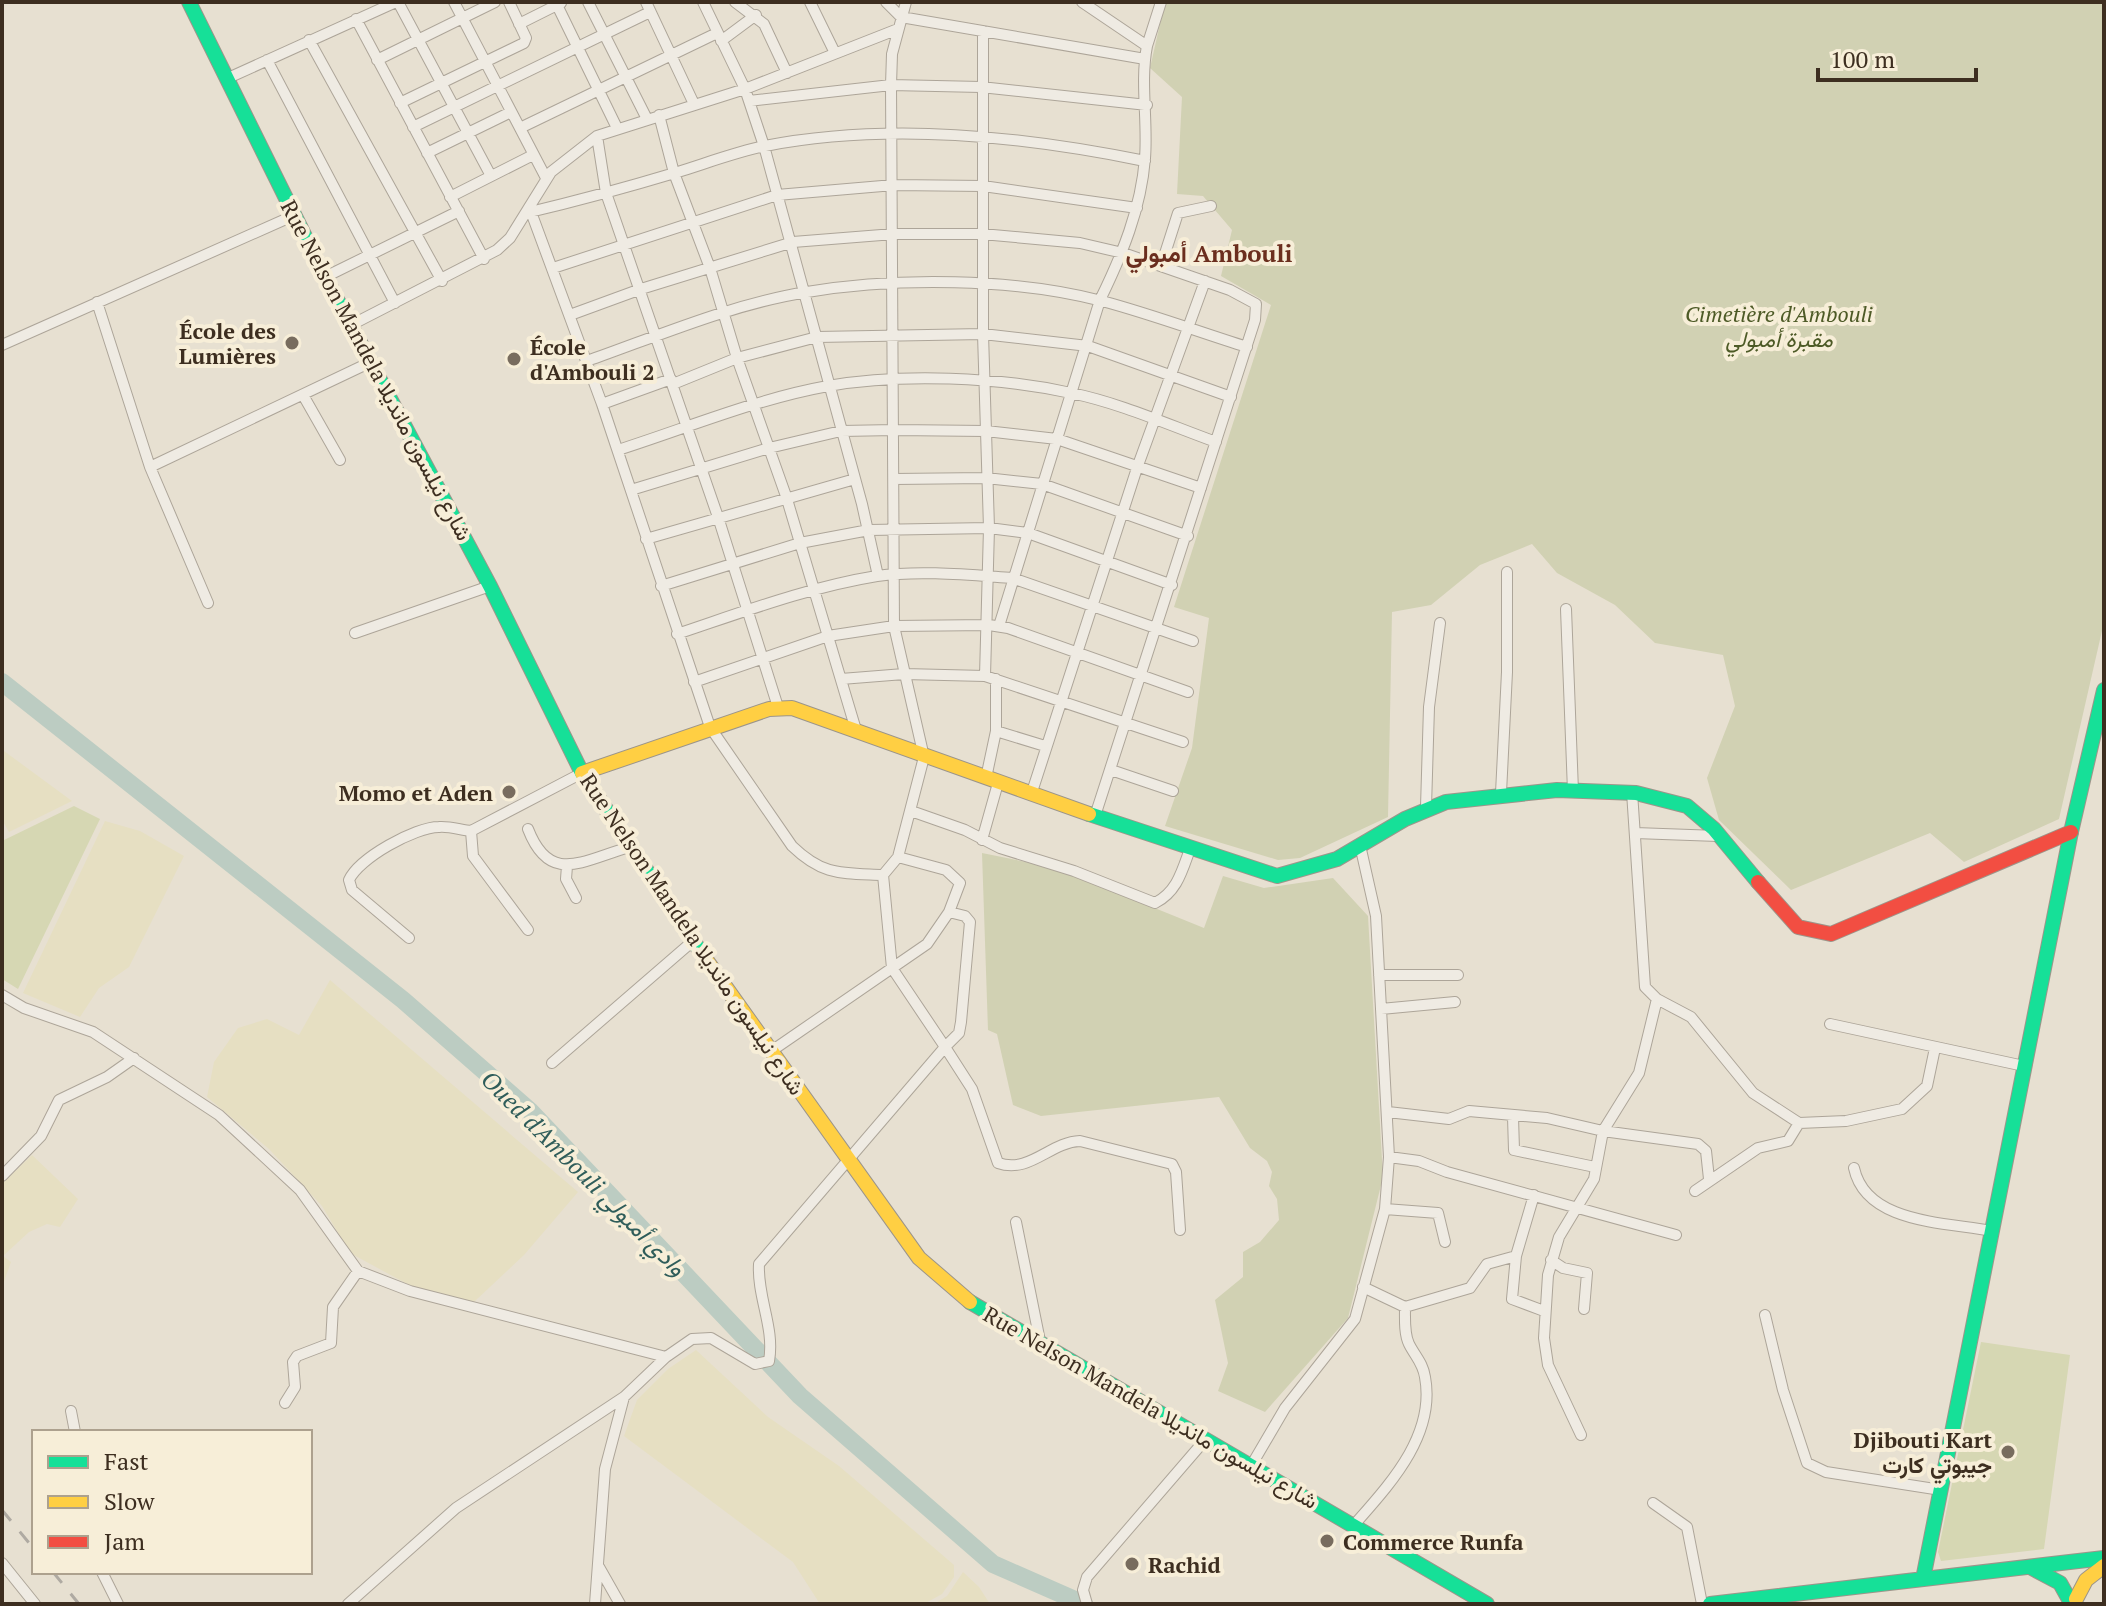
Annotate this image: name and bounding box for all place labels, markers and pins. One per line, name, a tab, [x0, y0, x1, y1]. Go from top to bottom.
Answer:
place label: École des Lumières	[179, 316, 276, 370]
place label: École d'Ambouli 2	[530, 332, 655, 386]
marker: École des Lumières	[283, 334, 301, 352]
marker: École d'Ambouli 2	[505, 350, 523, 368]
place label: Momo et Aden	[339, 778, 493, 807]
marker: Momo et Aden	[500, 783, 518, 801]
place label: Djibouti Kart جيبوتي كارت	[1854, 1425, 1992, 1484]
marker: Djibouti Kart جيبوتي كارت	[1999, 1443, 2017, 1461]
place label: Commerce Runfa	[1343, 1527, 1524, 1556]
marker: Commerce Runfa	[1318, 1532, 1336, 1550]
place label: Rachid	[1148, 1550, 1221, 1579]
marker: Rachid	[1123, 1555, 1141, 1573]

